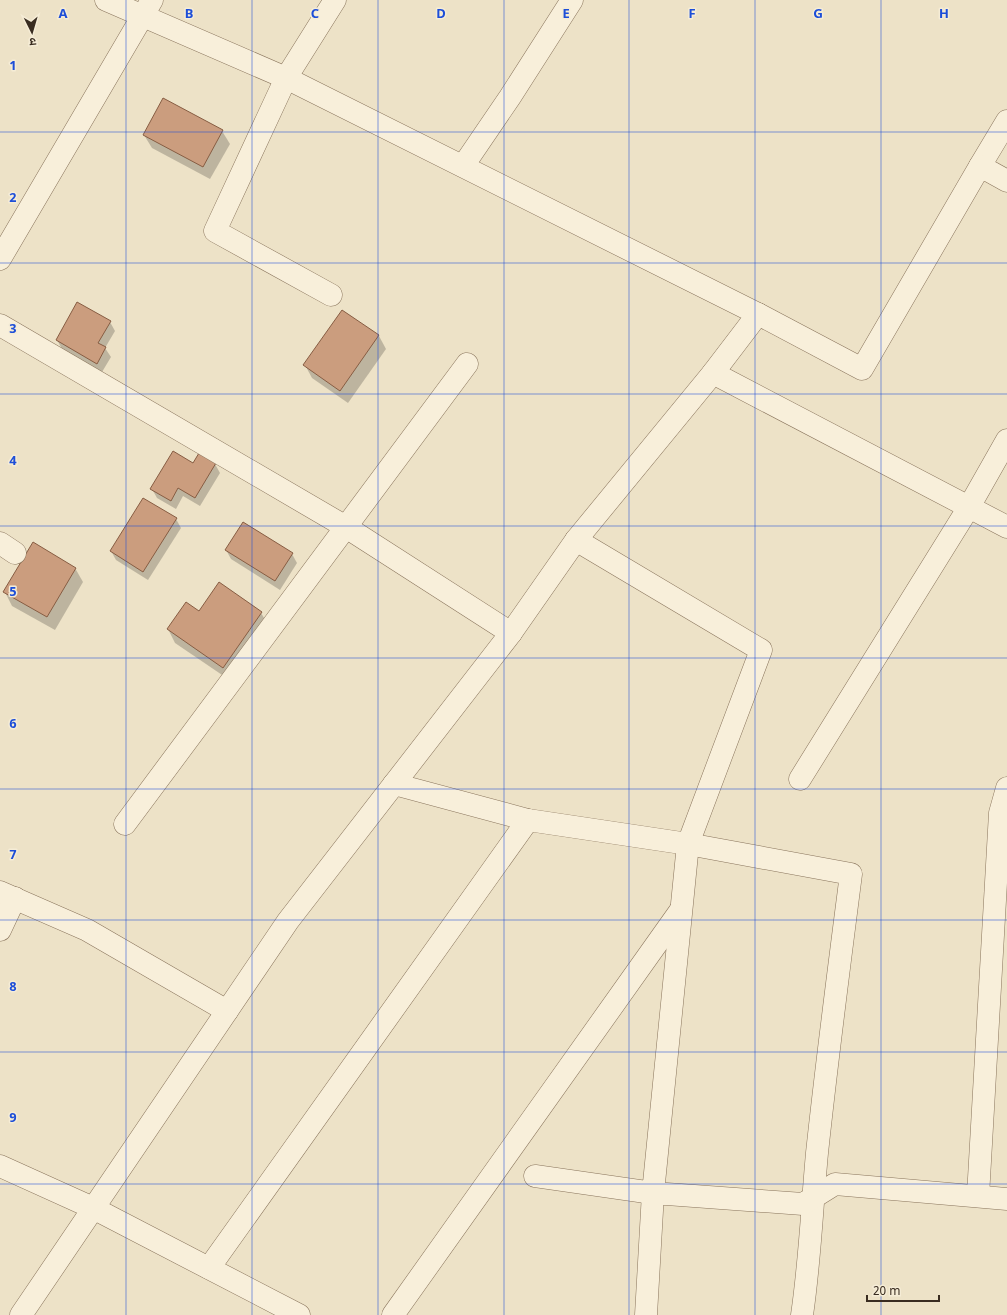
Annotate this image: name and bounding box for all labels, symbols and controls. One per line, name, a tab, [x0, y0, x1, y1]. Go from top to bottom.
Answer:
text: A	[59, 6, 68, 23]
text: B	[185, 6, 193, 23]
text: C	[311, 6, 319, 23]
text: D	[436, 6, 446, 23]
text: E	[562, 6, 570, 23]
text: F	[689, 6, 696, 23]
text: G	[813, 6, 823, 23]
text: H	[939, 6, 949, 23]
north arrow	[12, 12, 52, 52]
text: उ	[28, 34, 37, 48]
text: 1	[9, 58, 17, 75]
text: 2	[9, 190, 17, 207]
text: 3	[9, 321, 17, 338]
text: 4	[9, 453, 17, 470]
text: 5	[9, 584, 17, 601]
text: 6	[9, 716, 17, 733]
text: 7	[9, 847, 17, 864]
text: 8	[9, 979, 17, 996]
text: 9	[9, 1110, 17, 1127]
scale bar	[867, 1277, 939, 1303]
text: 20 m	[873, 1284, 901, 1300]

